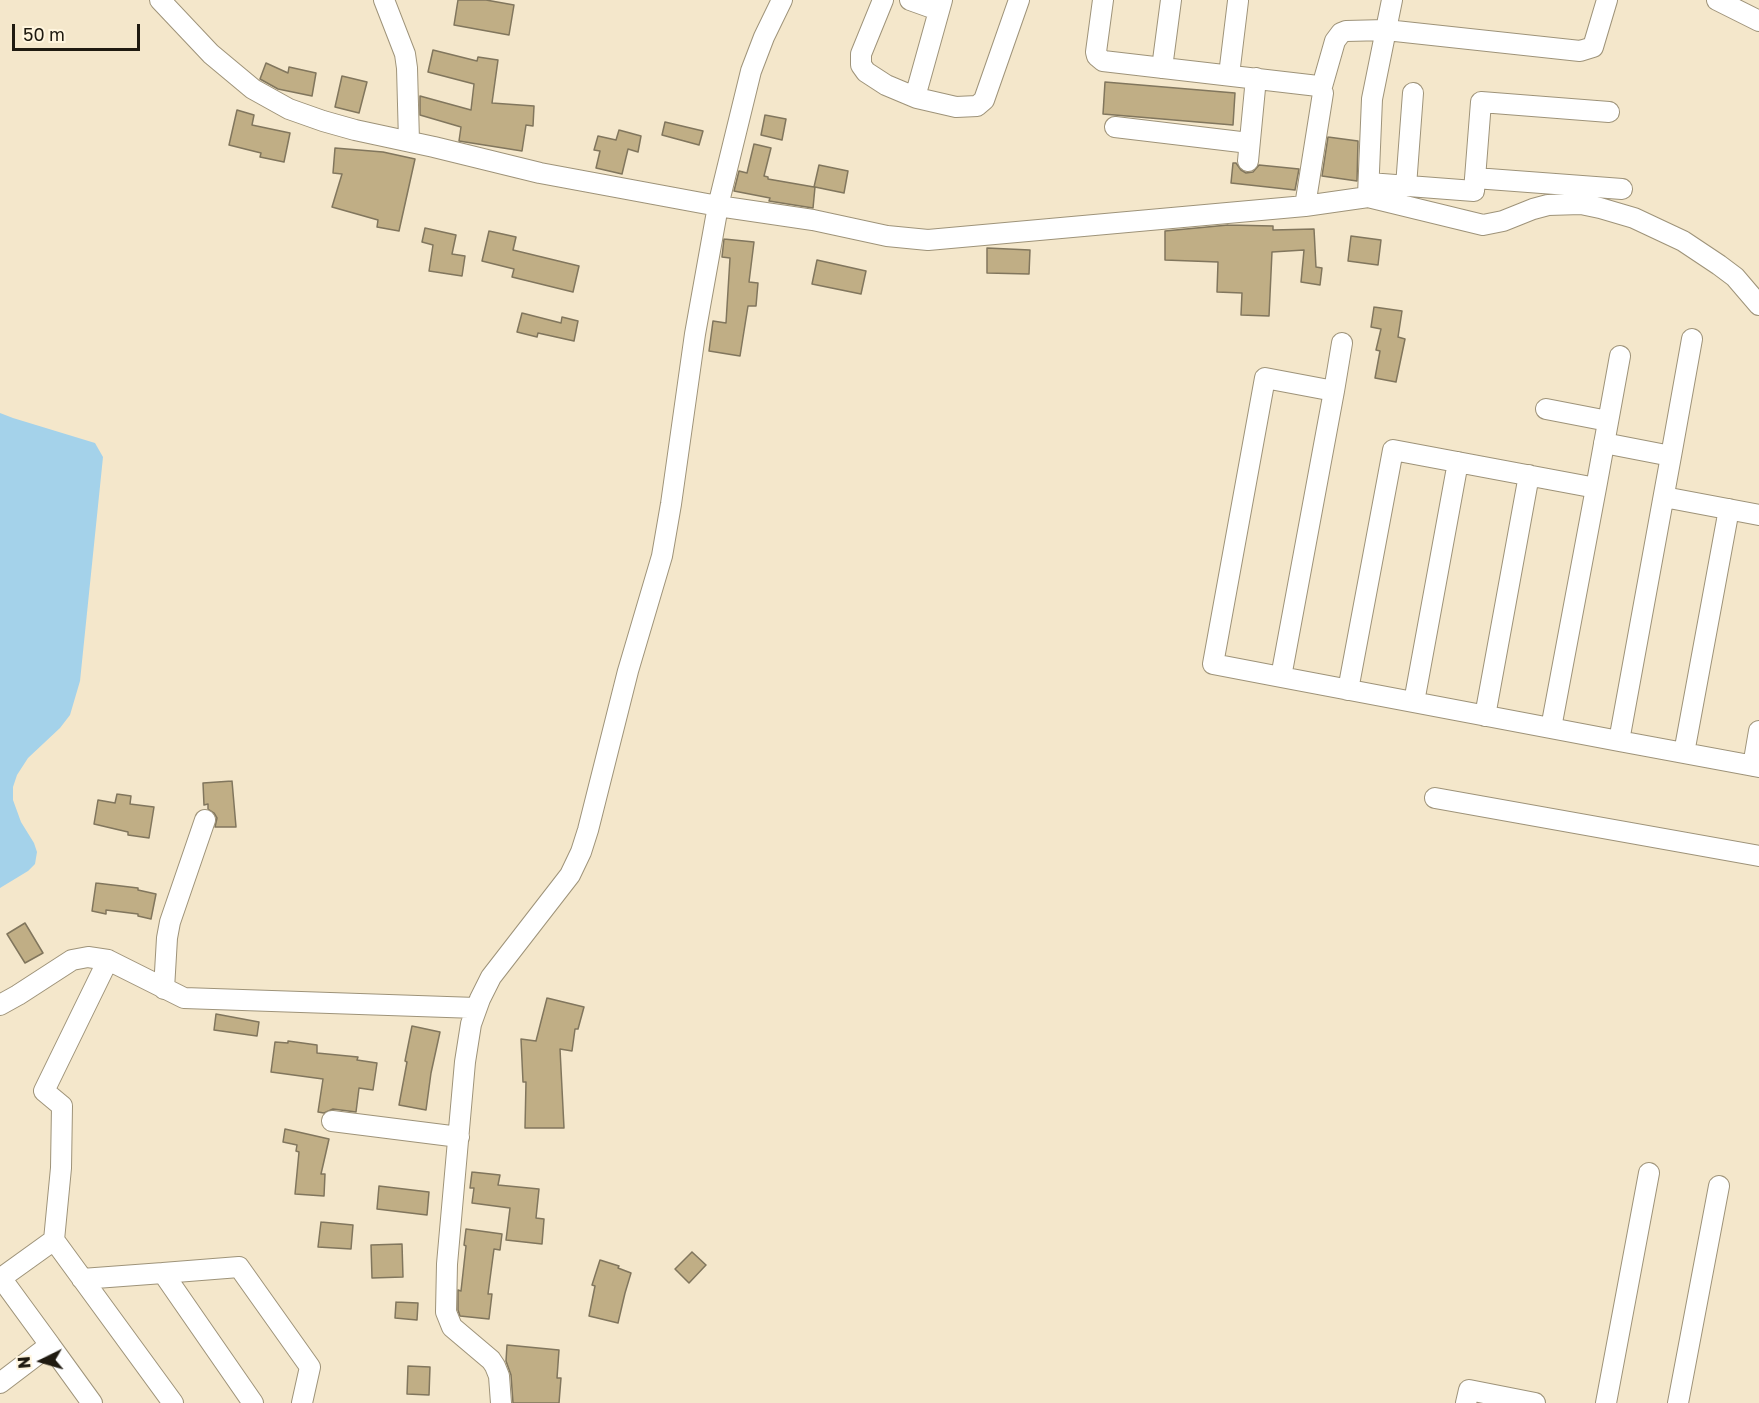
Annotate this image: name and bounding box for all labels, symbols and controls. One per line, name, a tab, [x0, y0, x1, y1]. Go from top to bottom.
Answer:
scale bar	[15, 12, 142, 50]
text: 50 m	[23, 23, 65, 45]
north arrow	[12, 1331, 72, 1391]
text: N	[14, 1356, 35, 1370]

